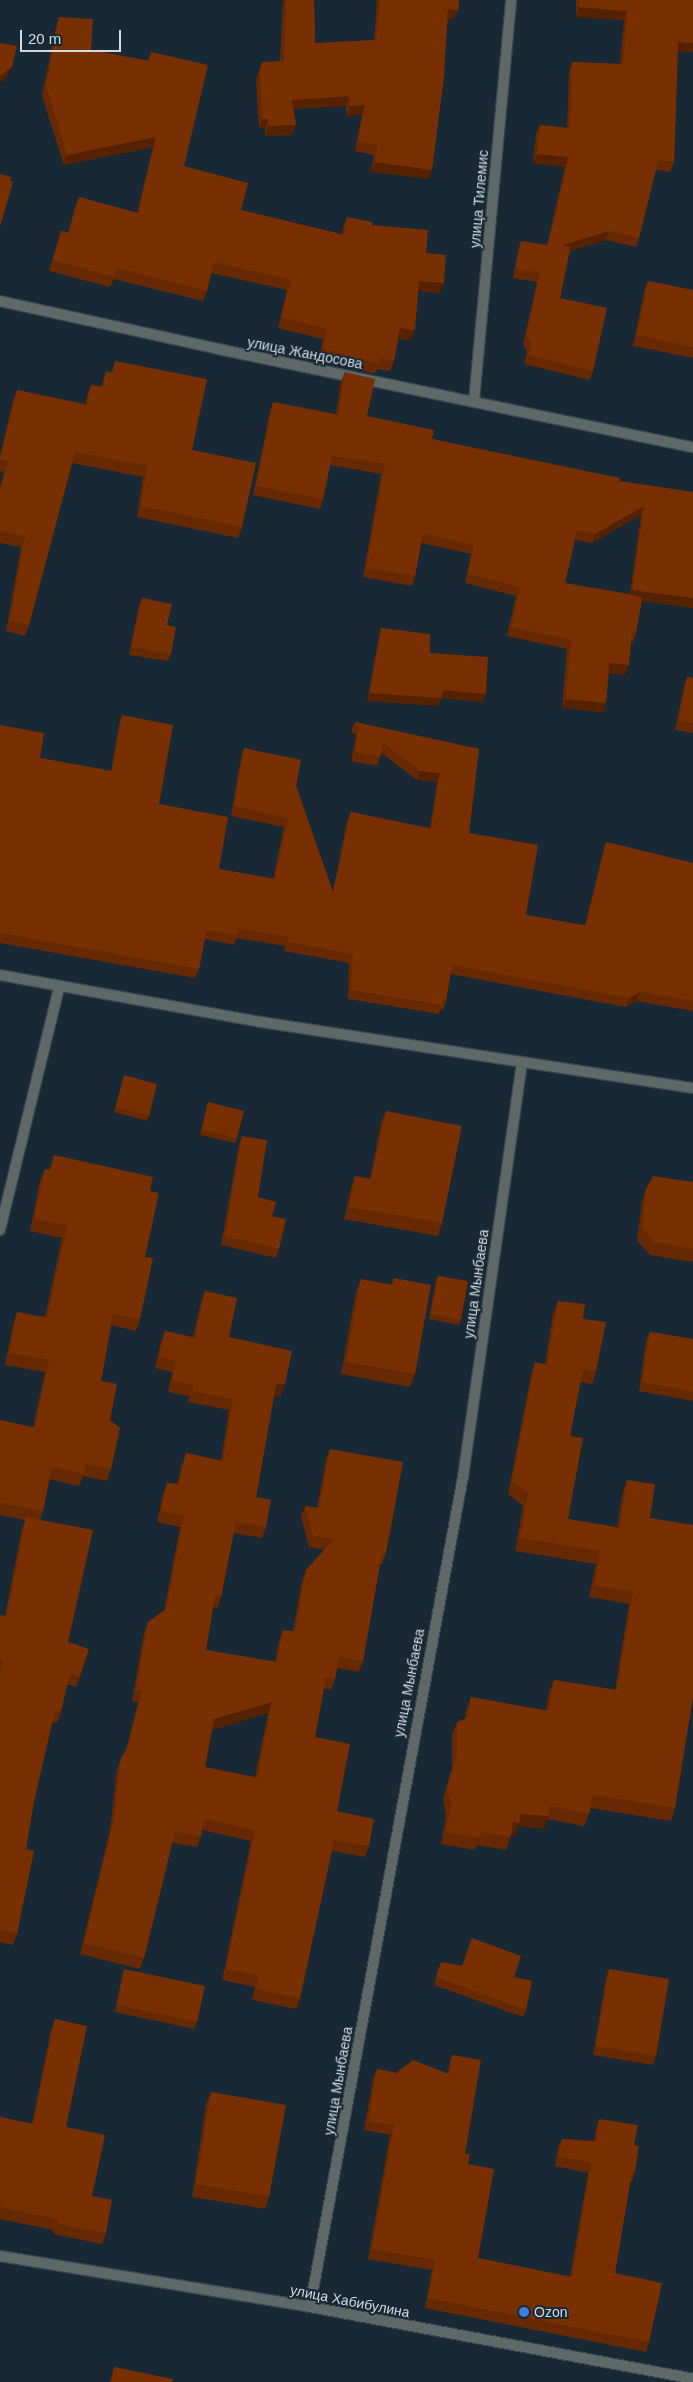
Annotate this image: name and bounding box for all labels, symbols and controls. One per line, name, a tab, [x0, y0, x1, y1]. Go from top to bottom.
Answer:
scale bar	[22, 20, 124, 52]
text: 20 m	[28, 30, 61, 47]
street label: улица Тилемис	[466, 149, 492, 249]
street label: улица Жандосова	[246, 334, 364, 372]
street label: улица Мынбаева	[460, 1228, 492, 1340]
street label: улица Мынбаева	[390, 1627, 428, 1739]
street label: улица Мынбаева	[320, 2025, 356, 2137]
street label: улица Хабибулина	[289, 2281, 411, 2321]
place label: Ozon	[534, 2304, 567, 2320]
marker: Ozon	[518, 2306, 530, 2318]

